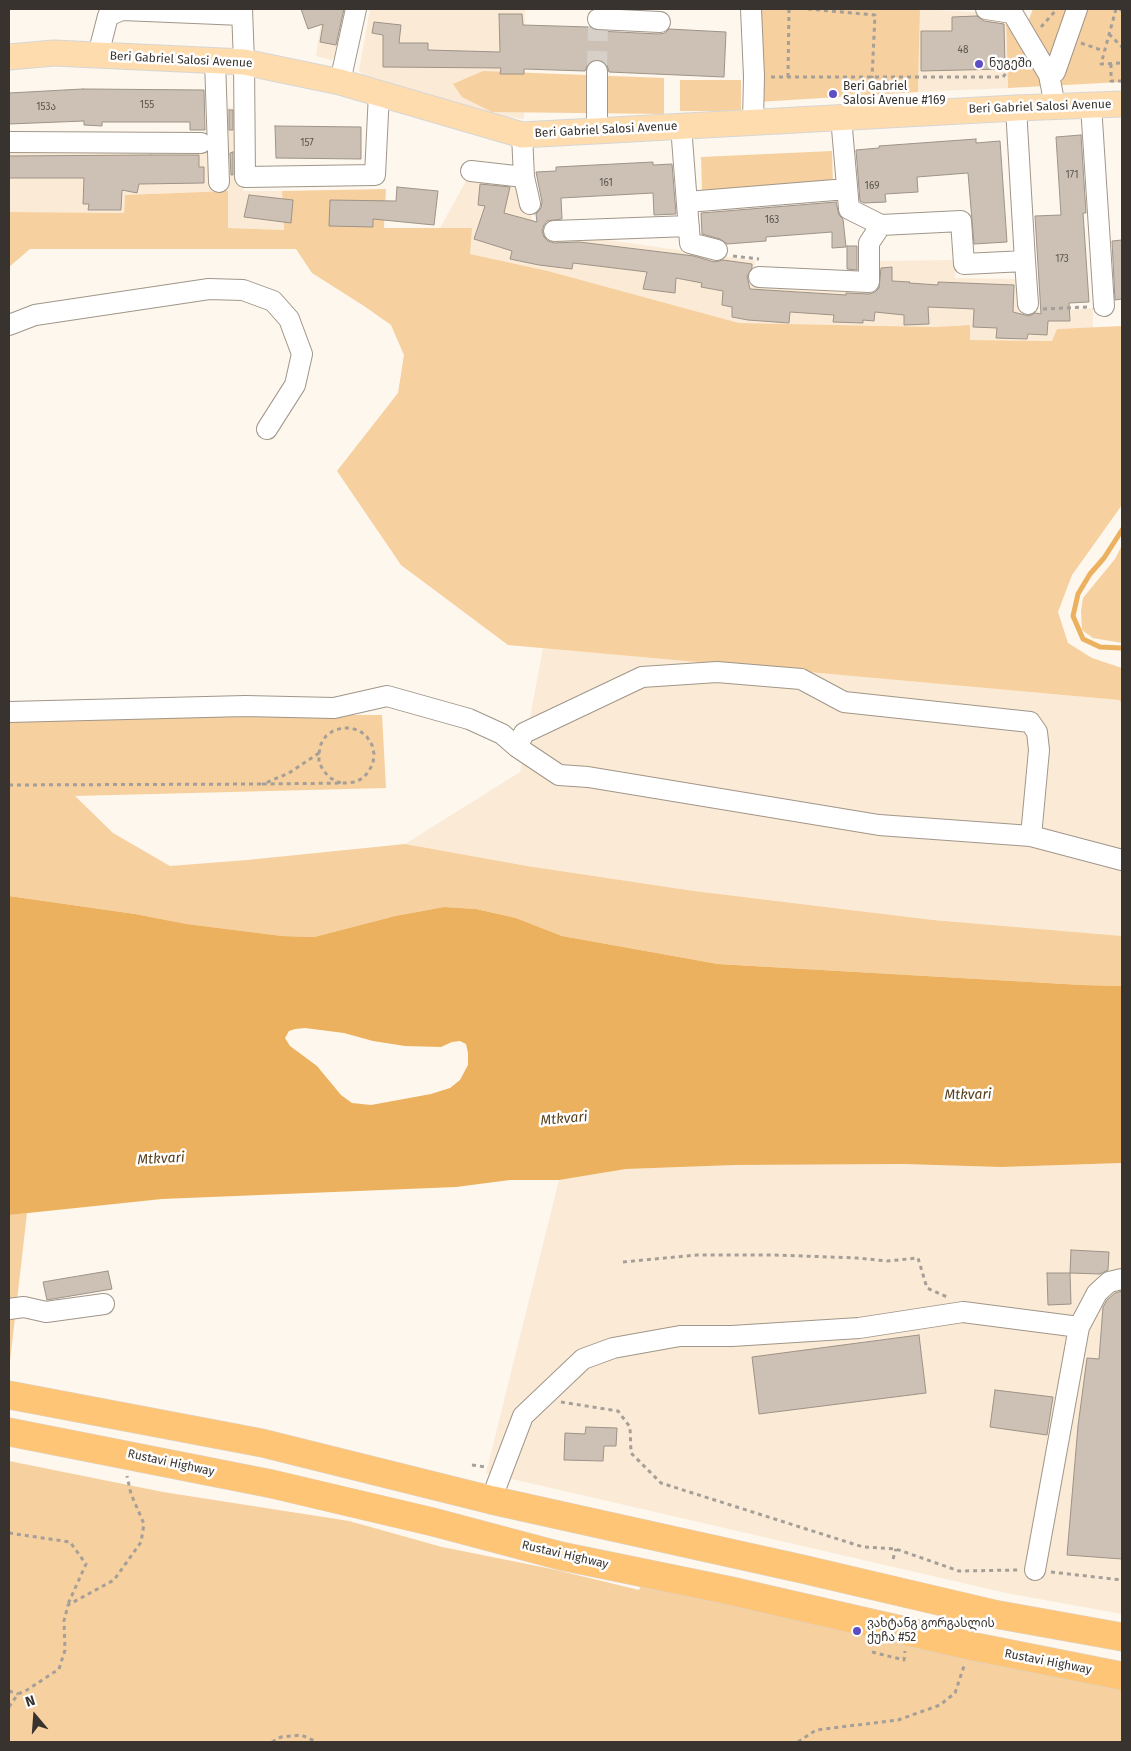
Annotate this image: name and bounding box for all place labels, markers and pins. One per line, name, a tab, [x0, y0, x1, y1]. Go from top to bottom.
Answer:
place label: ნუგეში	[989, 57, 1032, 71]
marker: ნუგეში	[973, 58, 985, 70]
place label: Beri Gabriel Salosi Avenue #169	[843, 80, 946, 108]
marker: Beri Gabriel Salosi Avenue #169	[827, 88, 839, 100]
place label: ვახტანგ გორგასლის ქუჩა #52	[867, 1617, 995, 1645]
marker: ვახტანგ გორგასლის ქუჩა #52	[851, 1625, 863, 1637]

